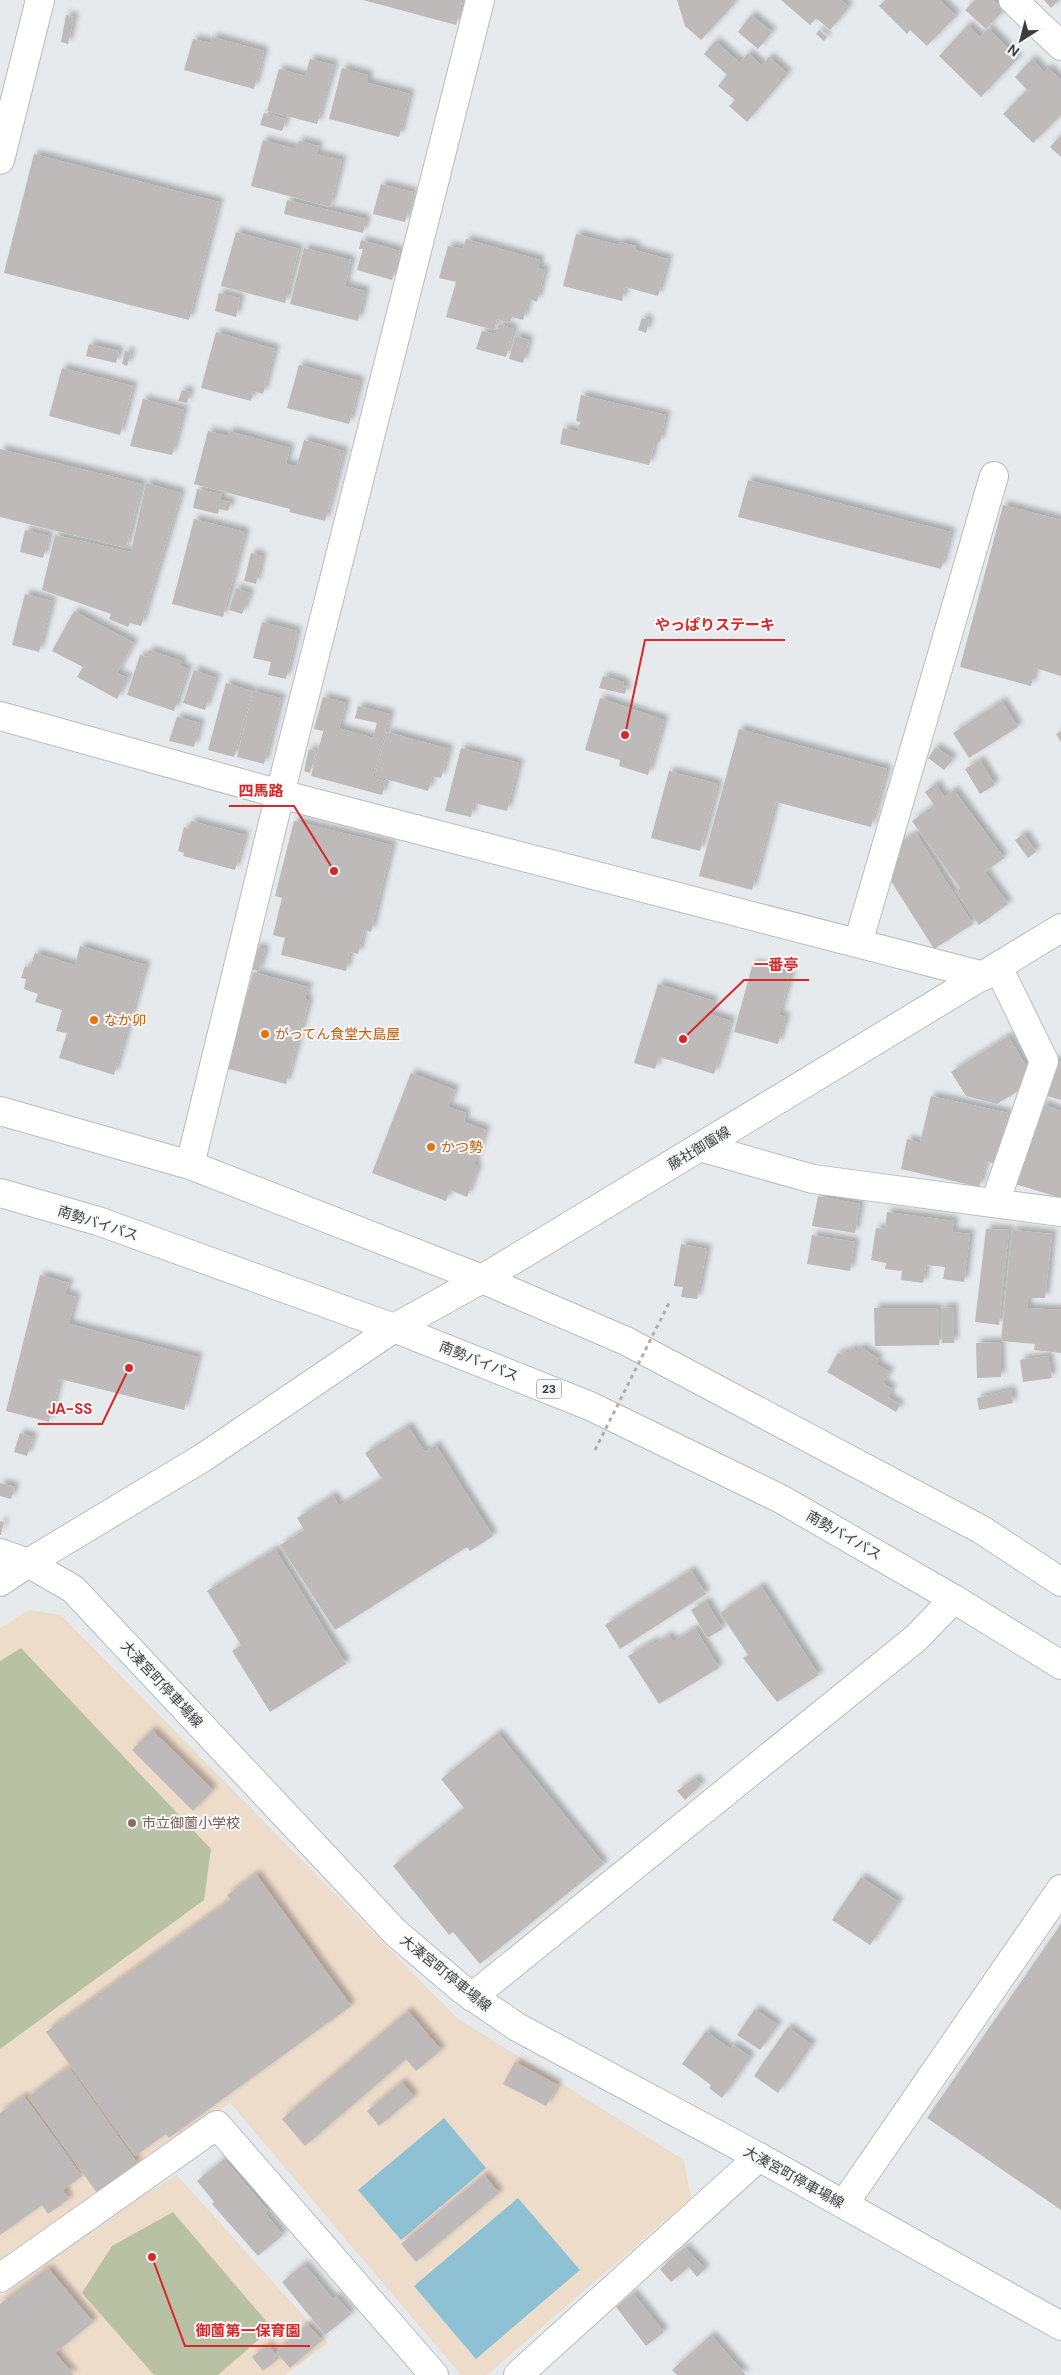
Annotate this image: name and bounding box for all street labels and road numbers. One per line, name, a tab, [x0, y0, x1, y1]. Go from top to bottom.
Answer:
street label: 藤社御薗線	[664, 1122, 734, 1174]
street label: 南勢バイパス	[55, 1202, 141, 1244]
street label: 南勢バイパス	[437, 1337, 521, 1385]
road number: 23	[536, 1380, 562, 1398]
street label: 南勢バイパス	[803, 1506, 885, 1564]
street label: 大湊宮町停車場線	[117, 1637, 207, 1731]
street label: 大湊宮町停車場線	[397, 1931, 495, 2015]
street label: 大湊宮町停車場線	[741, 2142, 847, 2212]

